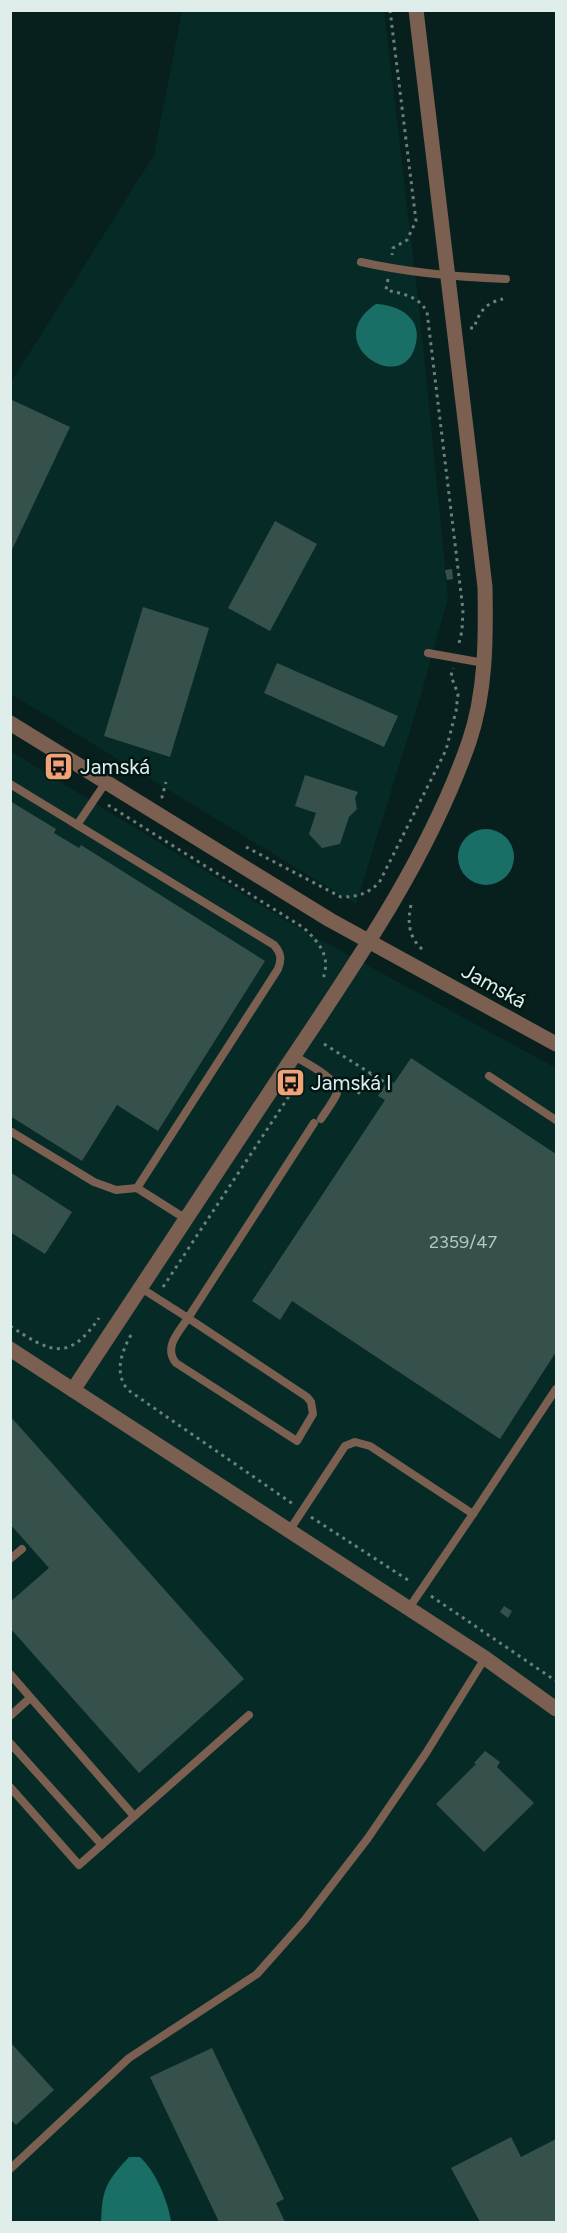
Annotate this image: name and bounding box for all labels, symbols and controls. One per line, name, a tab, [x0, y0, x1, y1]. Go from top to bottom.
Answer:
bus stop icon: Jamská	[43, 751, 75, 783]
place label: Jamská	[80, 754, 150, 779]
street label: Jamská	[458, 958, 531, 1013]
bus stop icon: Jamská I	[274, 1067, 306, 1099]
place label: Jamská I	[311, 1070, 392, 1095]
house number: 2359/47	[429, 1231, 497, 1253]

